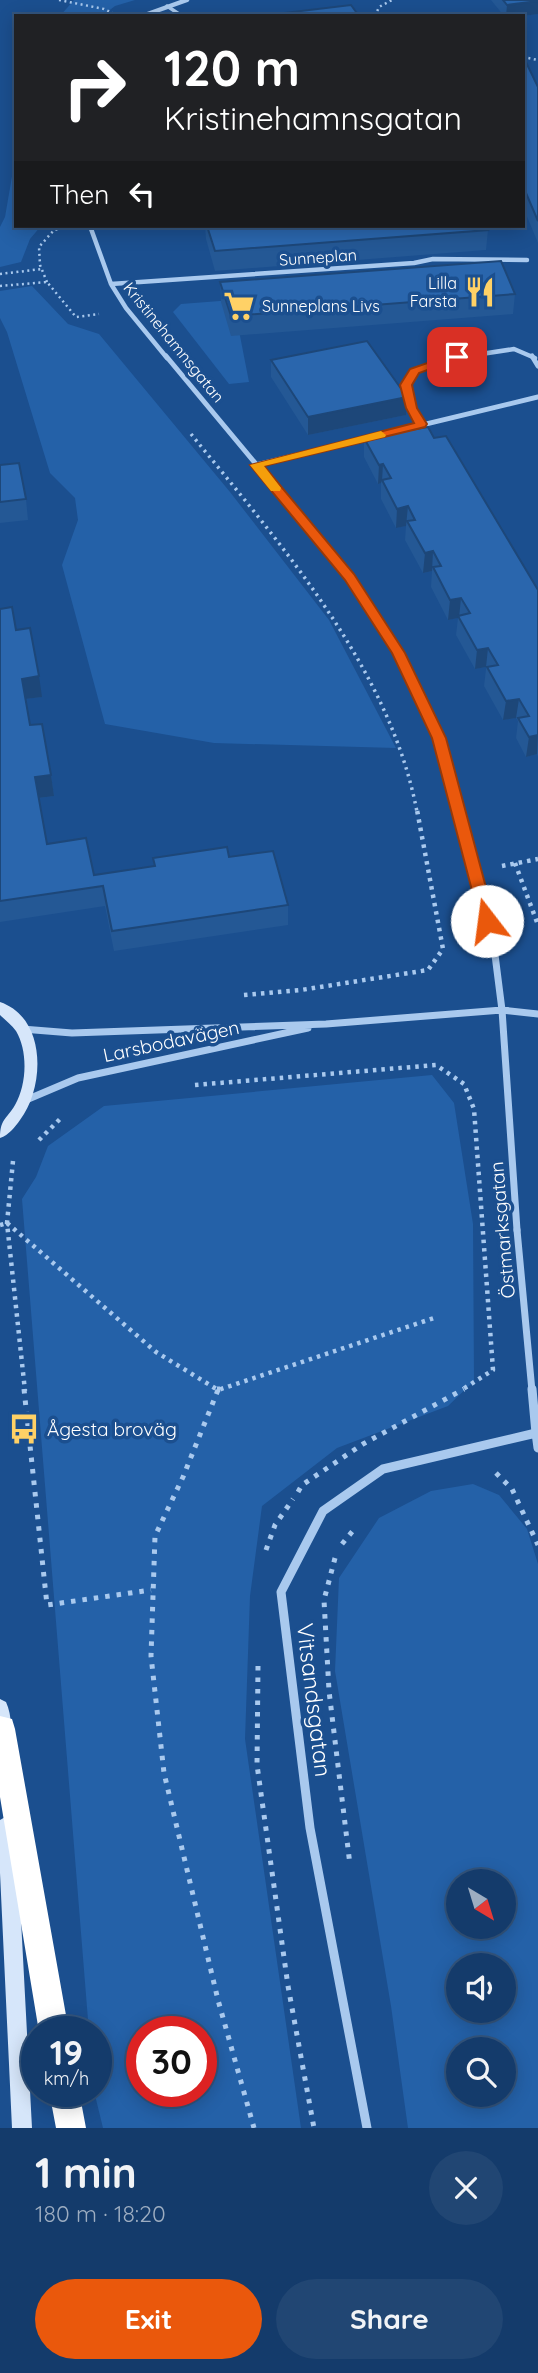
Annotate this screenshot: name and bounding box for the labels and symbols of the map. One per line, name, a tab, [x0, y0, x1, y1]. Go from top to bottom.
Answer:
street label: Sunneplan	[278, 244, 358, 270]
place label: Lilla Farsta	[410, 273, 457, 311]
restaurant icon: Lilla Farsta	[463, 275, 497, 309]
street label: Kristinehamnsgatan	[119, 278, 229, 406]
supermarket icon: Sunneplans Livs	[222, 289, 256, 323]
place label: Sunneplans Livs	[262, 296, 380, 316]
pin	[427, 327, 487, 387]
position arrow	[450, 884, 524, 958]
street label: Larsbodavägen	[101, 1015, 241, 1067]
street label: Östmarksgatan	[484, 1161, 520, 1299]
bus stop icon: Ågesta broväg	[7, 1412, 41, 1446]
place label: Ågesta broväg	[47, 1417, 177, 1441]
street label: Vitsandsgatan	[291, 1621, 338, 1778]
north arrow	[446, 1869, 516, 1939]
speed limit sign: 30	[126, 2016, 217, 2107]

